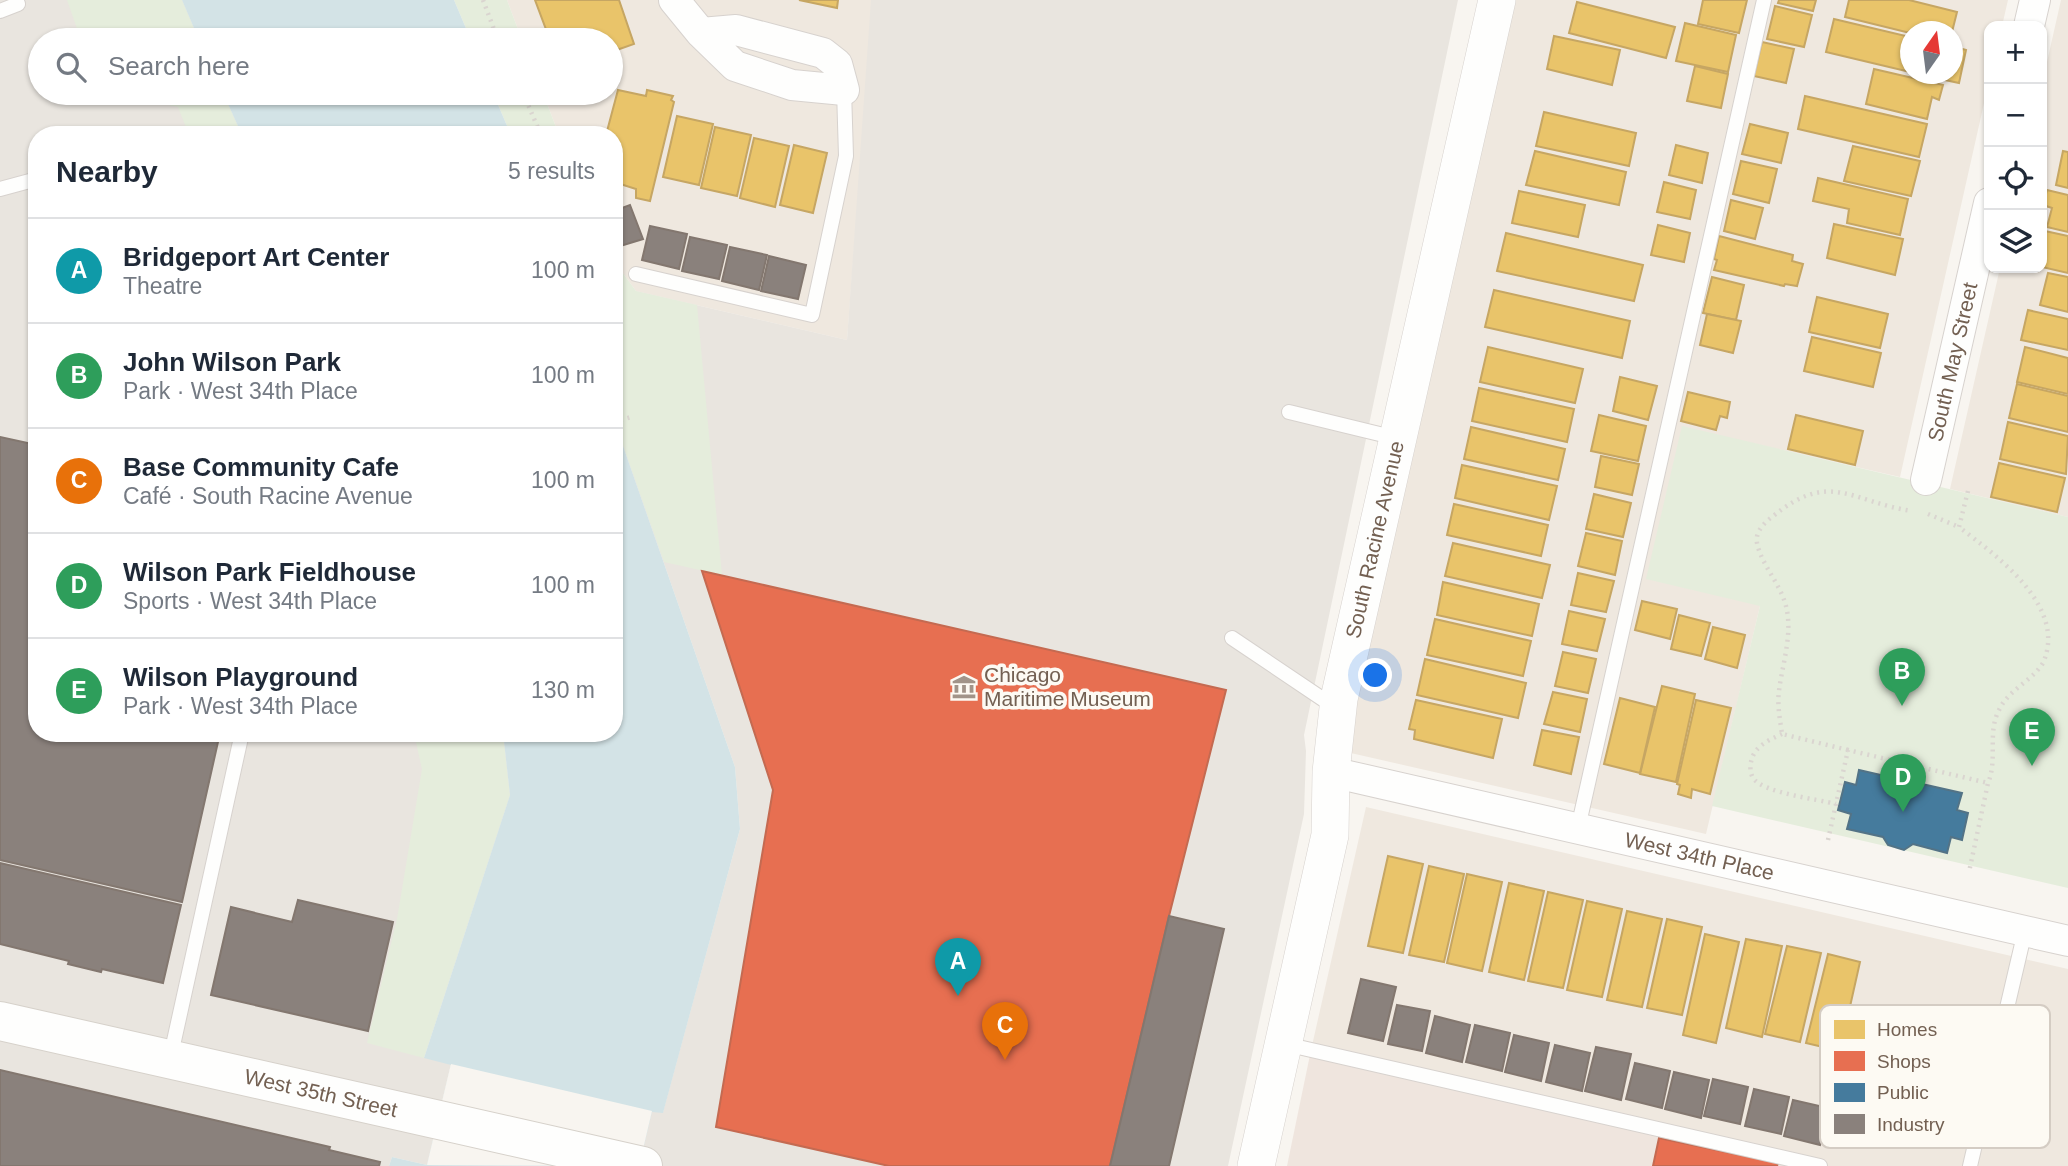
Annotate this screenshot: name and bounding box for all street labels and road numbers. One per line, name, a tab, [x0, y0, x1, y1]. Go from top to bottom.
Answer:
street label: South May Street	[1923, 280, 1982, 444]
street label: South Racine Avenue	[1341, 439, 1408, 640]
street label: West 34th Place	[1623, 828, 1777, 884]
street label: West 35th Street	[242, 1064, 400, 1121]

